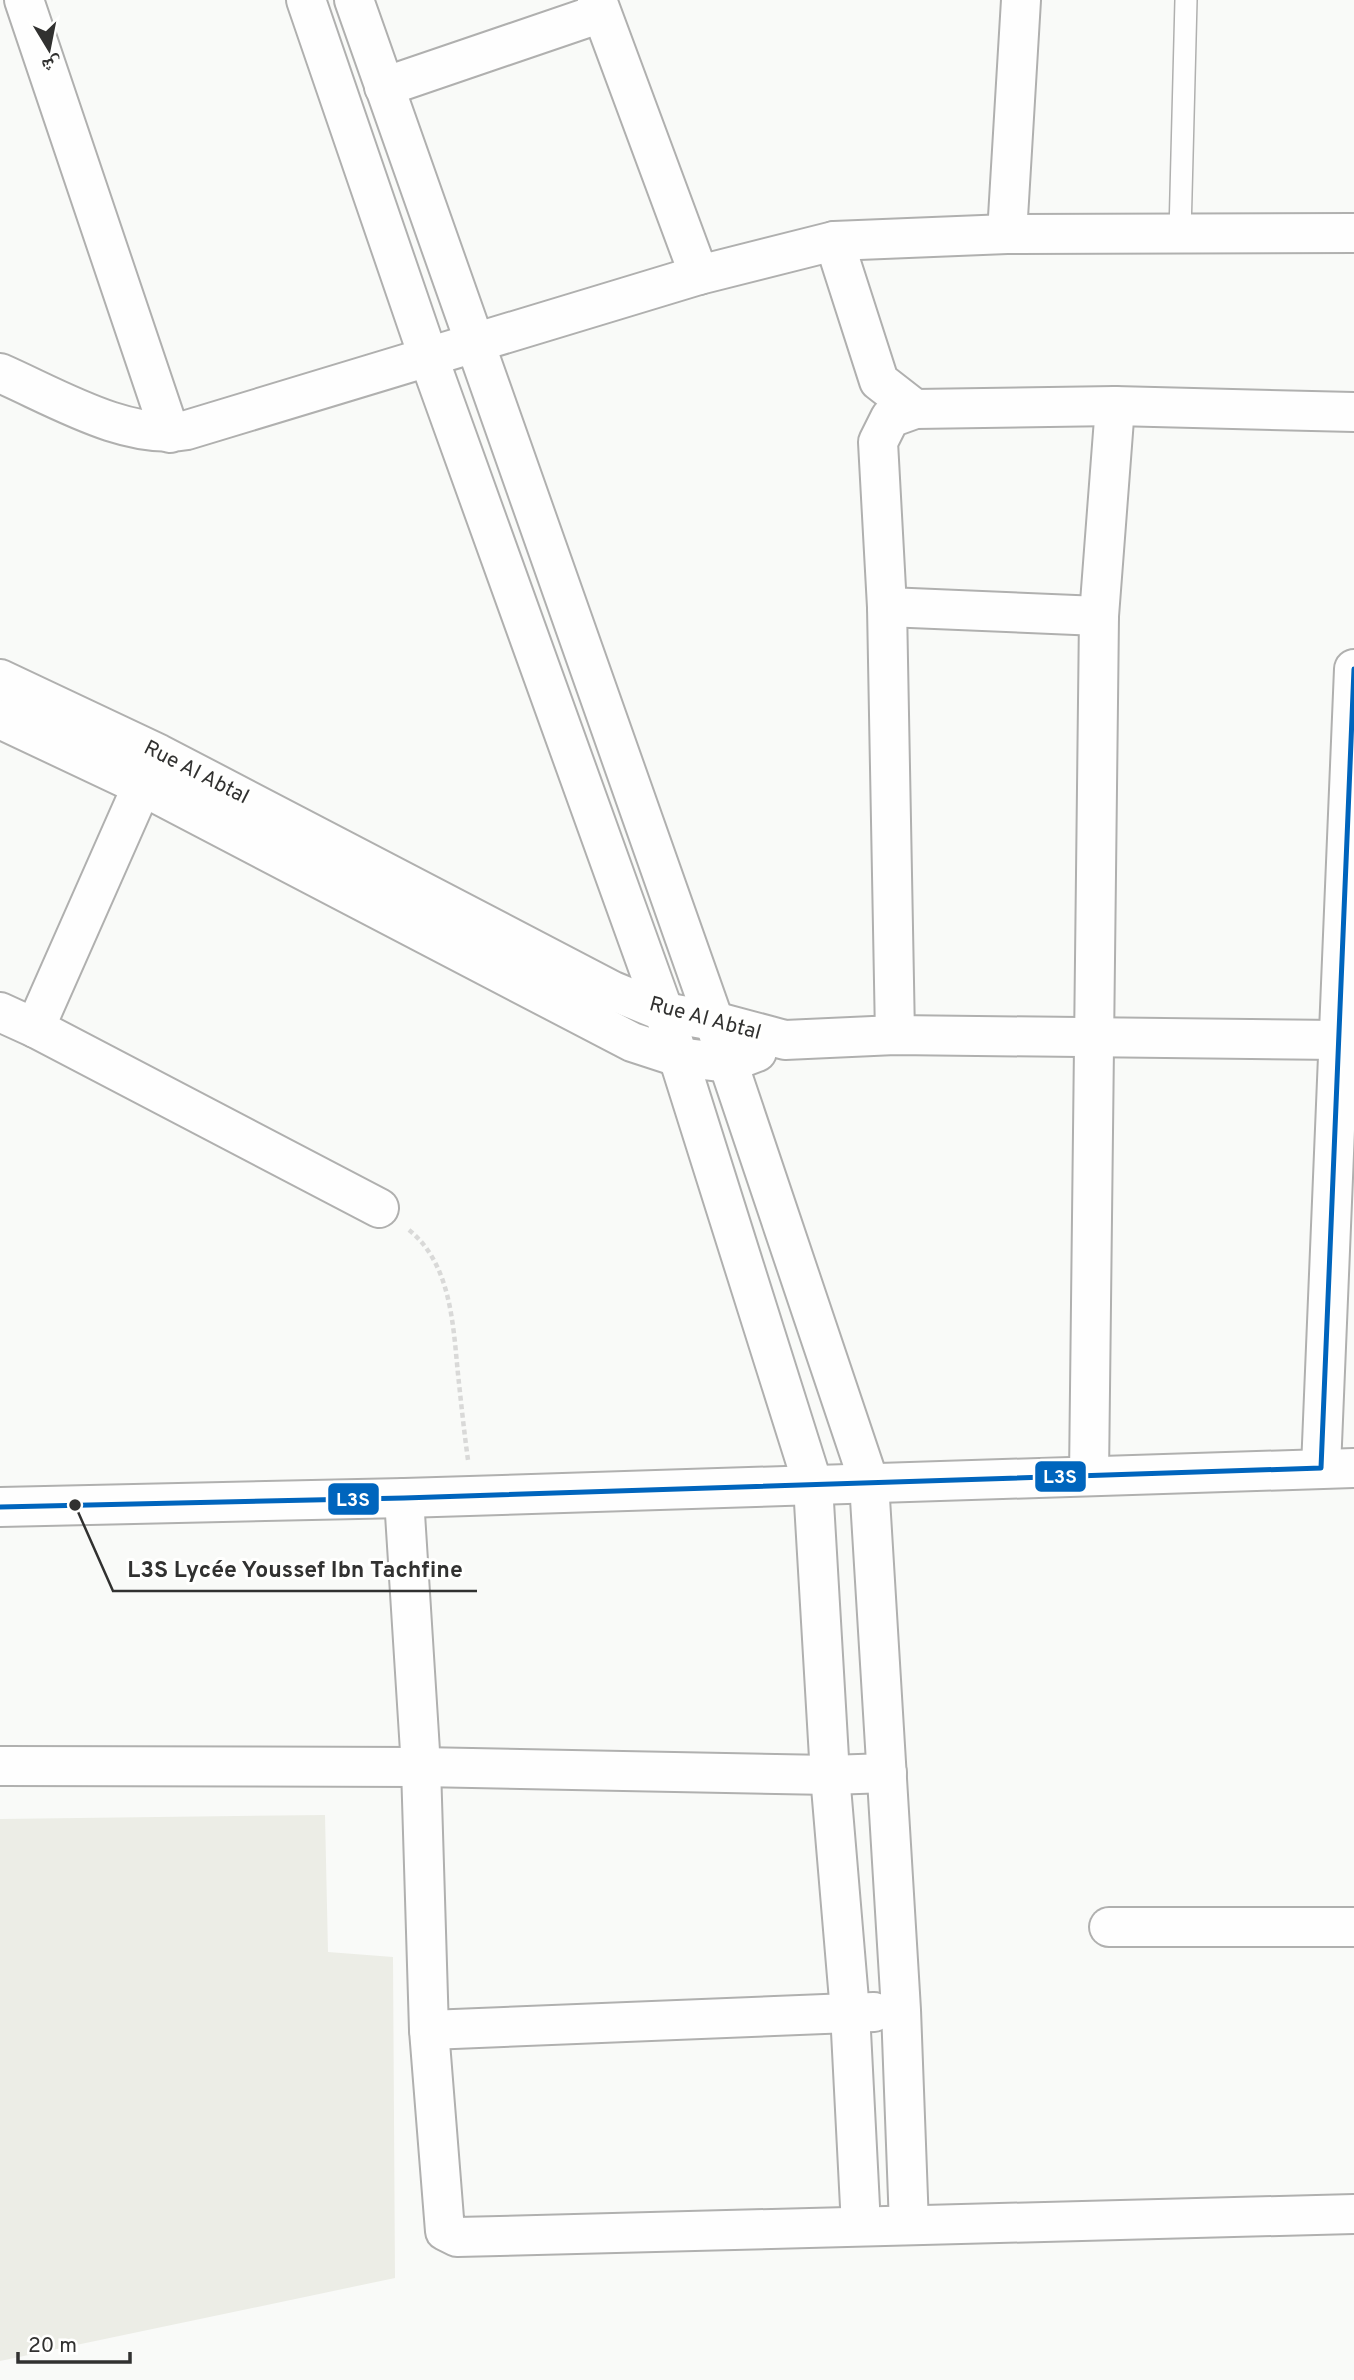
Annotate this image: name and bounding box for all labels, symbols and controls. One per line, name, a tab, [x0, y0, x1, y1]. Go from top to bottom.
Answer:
north arrow	[14, 14, 84, 84]
text: ش	[40, 50, 64, 77]
street label: Rue Al Abtal	[139, 735, 253, 811]
street label: Rue Al Abtal	[646, 991, 764, 1047]
line badge: L3S	[1034, 1460, 1087, 1493]
text: L3S	[1043, 1466, 1077, 1490]
line badge: L3S	[327, 1482, 380, 1516]
text: L3S	[336, 1489, 370, 1513]
callout: L3S Lycée Youssef Ibn Tachfine	[113, 1547, 477, 1591]
text: L3S Lycée Youssef Ibn Tachfine	[127, 1557, 463, 1586]
scale bar	[18, 2320, 130, 2364]
text: 20 m	[28, 2333, 77, 2360]

